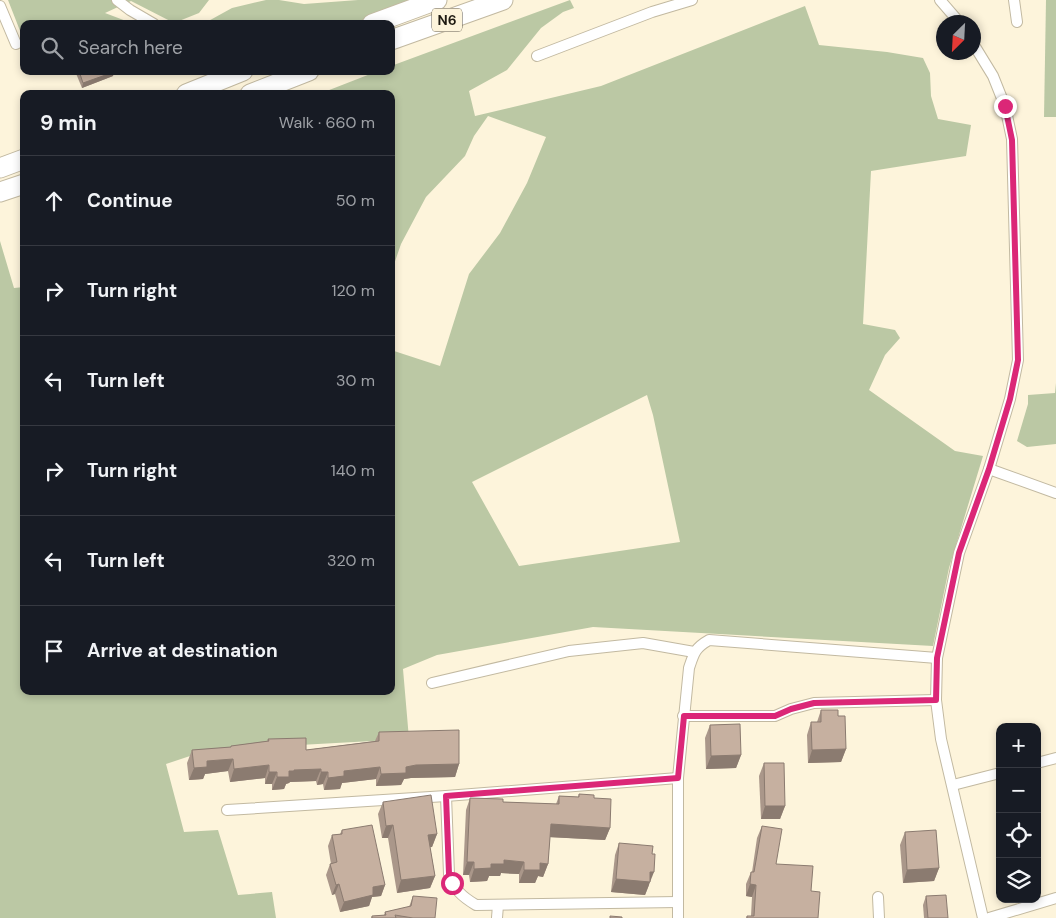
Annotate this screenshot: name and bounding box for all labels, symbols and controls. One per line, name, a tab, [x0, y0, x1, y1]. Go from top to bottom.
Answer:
road number: N6	[432, 8, 462, 32]
north arrow	[936, 15, 981, 60]
search box	[20, 20, 395, 75]
icon: search	[38, 34, 66, 62]
text: Search here	[78, 35, 183, 60]
route end	[994, 95, 1017, 118]
text: 9 min	[40, 109, 97, 137]
text: Walk · 660 m	[279, 112, 375, 133]
icon: ahead	[40, 187, 68, 215]
text: Continue	[87, 188, 173, 213]
text: 50 m	[336, 190, 375, 211]
icon: right	[40, 277, 68, 305]
text: Turn right	[87, 278, 177, 303]
text: 120 m	[331, 280, 375, 301]
icon: left	[40, 367, 68, 395]
text: Turn left	[87, 368, 165, 393]
text: 30 m	[336, 370, 375, 391]
icon: right	[40, 457, 68, 485]
text: Turn right	[87, 458, 177, 483]
text: 140 m	[331, 460, 375, 481]
icon: left	[40, 547, 68, 575]
text: Turn left	[87, 548, 165, 573]
text: 320 m	[327, 550, 375, 571]
icon: arrive	[40, 637, 68, 665]
text: Arrive at destination	[87, 638, 278, 663]
map controls	[996, 723, 1041, 903]
button: +	[996, 723, 1041, 768]
button: −	[996, 768, 1041, 813]
button: locate	[996, 813, 1041, 858]
button: layers	[996, 858, 1041, 903]
route start	[441, 872, 464, 895]

